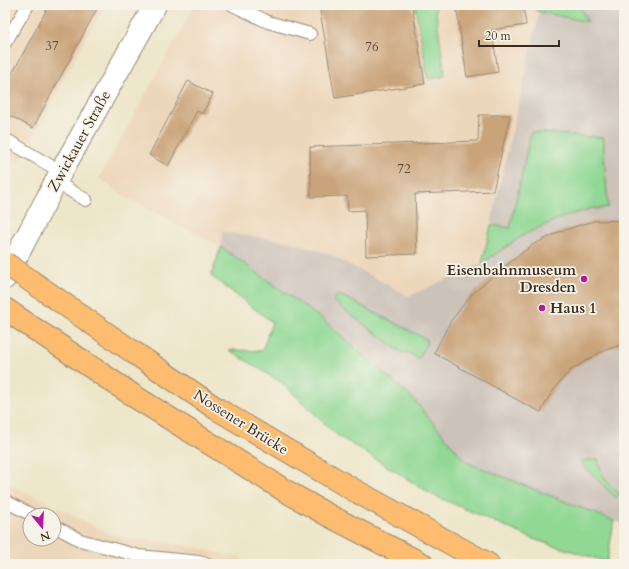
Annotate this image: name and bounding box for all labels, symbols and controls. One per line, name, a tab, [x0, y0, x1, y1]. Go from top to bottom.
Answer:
scale bar	[479, 22, 559, 48]
text: 20 m	[485, 28, 512, 44]
house number: 37	[45, 37, 59, 55]
house number: 76	[365, 38, 379, 56]
street label: Zwickauer Straße	[43, 87, 115, 195]
house number: 72	[397, 160, 411, 178]
place label: Eisenbahnmuseum Dresden	[447, 260, 576, 297]
marker: Eisenbahnmuseum Dresden	[579, 274, 589, 284]
place label: Haus 1	[550, 298, 597, 318]
marker: Haus 1	[537, 303, 547, 313]
street label: Nossener Brücke	[190, 385, 292, 459]
north arrow	[22, 507, 62, 547]
text: N	[38, 527, 52, 545]

